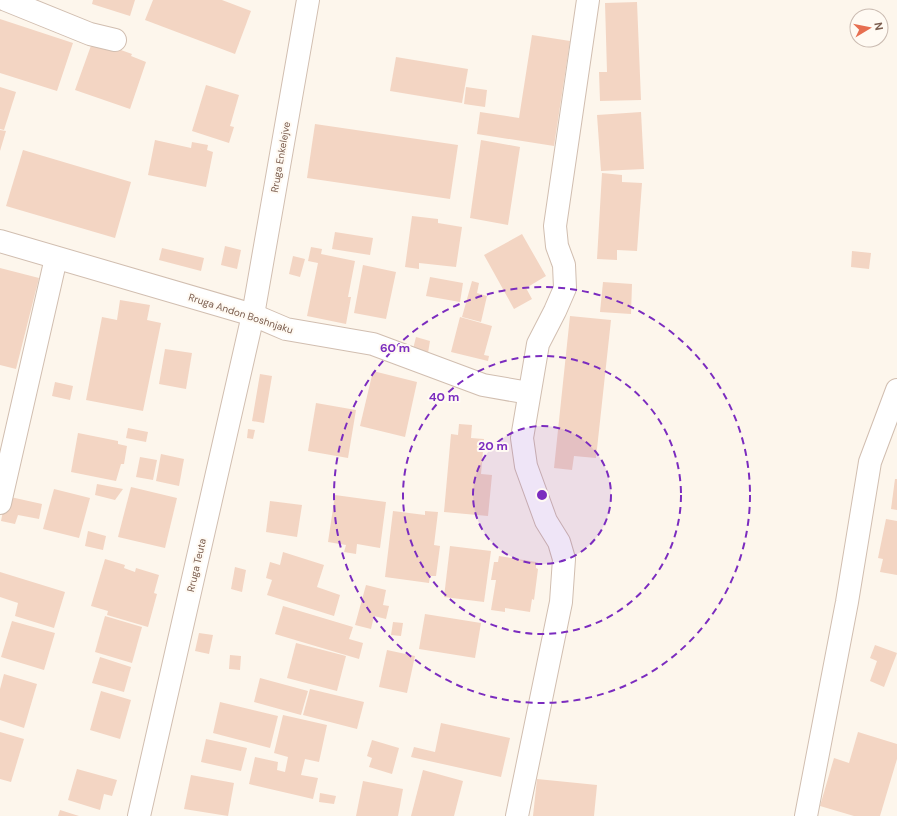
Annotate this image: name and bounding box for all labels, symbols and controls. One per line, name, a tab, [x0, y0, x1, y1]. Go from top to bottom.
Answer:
north arrow	[849, 8, 889, 48]
text: N	[871, 21, 886, 31]
street label: Rruga Enkelejve	[268, 120, 293, 194]
street label: Rruga Andon Boshnjaku	[187, 290, 295, 337]
text: 60 m	[380, 340, 410, 356]
text: 40 m	[429, 389, 459, 405]
text: 20 m	[478, 438, 508, 454]
centre of rings	[535, 488, 549, 502]
street label: Rruga Teuta	[184, 537, 209, 593]

